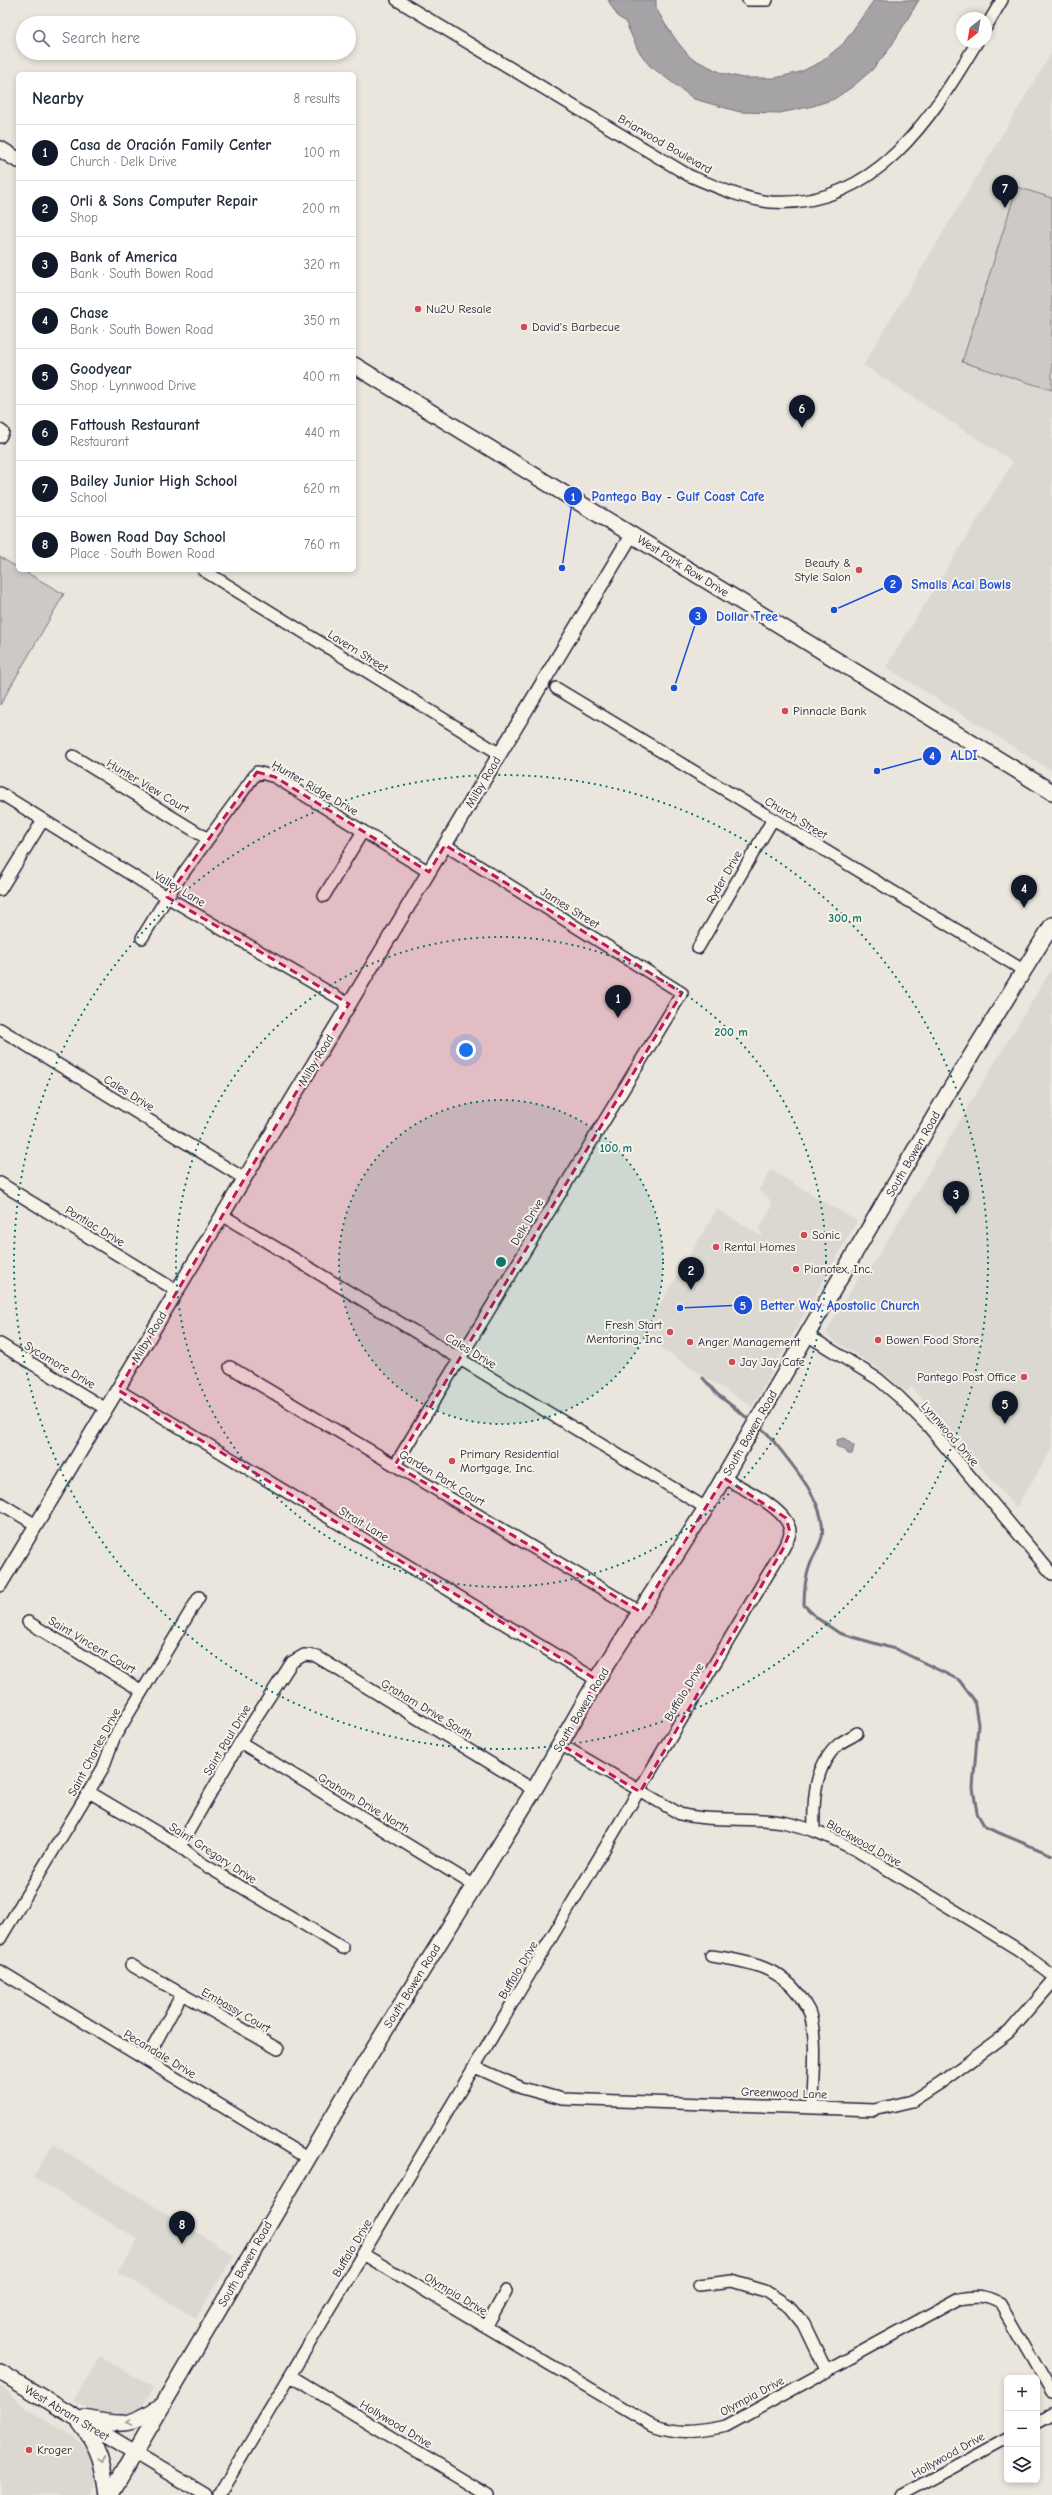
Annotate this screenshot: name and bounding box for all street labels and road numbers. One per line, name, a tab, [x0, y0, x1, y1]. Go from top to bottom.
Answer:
street label: Briarwood Boulevard	[616, 111, 714, 177]
street label: West Park Row Drive	[635, 532, 731, 600]
street label: Lavern Street	[325, 627, 391, 675]
street label: Milby Road	[462, 754, 504, 810]
street label: Hunter View Court	[104, 756, 192, 816]
street label: Hunter Ridge Drive	[269, 757, 361, 819]
street label: Church Street	[762, 794, 830, 842]
street label: Ryder Drive	[703, 848, 745, 906]
street label: Valley Lane	[152, 868, 208, 910]
street label: James Street	[538, 884, 602, 932]
street label: Milby Road	[295, 1032, 337, 1088]
street label: Cales Drive	[101, 1072, 157, 1114]
street label: South Bowen Road	[883, 1109, 943, 1199]
street label: Delk Drive	[508, 1196, 546, 1248]
street label: Pontiac Drive	[63, 1203, 127, 1249]
street label: Milby Road	[128, 1309, 170, 1365]
street label: Cales Drive	[443, 1330, 499, 1372]
street label: Sycamore Drive	[22, 1338, 98, 1392]
street label: South Bowen Road	[720, 1388, 780, 1478]
street label: Lynnwood Drive	[918, 1399, 982, 1469]
street label: Garden Park Court	[397, 1447, 488, 1509]
street label: Strait Lane	[337, 1504, 391, 1544]
street label: Saint Vincent Court	[46, 1613, 139, 1677]
street label: Buffalo Drive	[661, 1661, 707, 1723]
street label: South Bowen Road	[550, 1665, 612, 1755]
street label: Graham Drive South	[379, 1676, 475, 1742]
street label: Saint Paul Drive	[200, 1702, 254, 1778]
street label: Saint Charles Drive	[65, 1706, 123, 1798]
street label: Graham Drive North	[316, 1770, 412, 1836]
street label: Blackwood Drive	[824, 1817, 904, 1869]
street label: Saint Gregory Drive	[167, 1820, 259, 1886]
street label: Buffalo Drive	[495, 1939, 541, 2001]
street label: South Bowen Road	[381, 1941, 443, 2031]
street label: Embassy Court	[199, 1985, 273, 2036]
street label: Pecandale Drive	[121, 2027, 199, 2081]
street label: Greenwood Lane	[741, 2084, 827, 2102]
street label: Buffalo Drive	[329, 2217, 375, 2279]
street label: South Bowen Road	[215, 2219, 275, 2309]
street label: Olympia Drive	[422, 2270, 490, 2318]
street label: Olympia Drive	[717, 2373, 787, 2419]
street label: West Abram Street	[22, 2382, 112, 2444]
street label: Hollywood Drive	[357, 2397, 435, 2451]
street label: Hollywood Drive	[909, 2429, 987, 2481]

